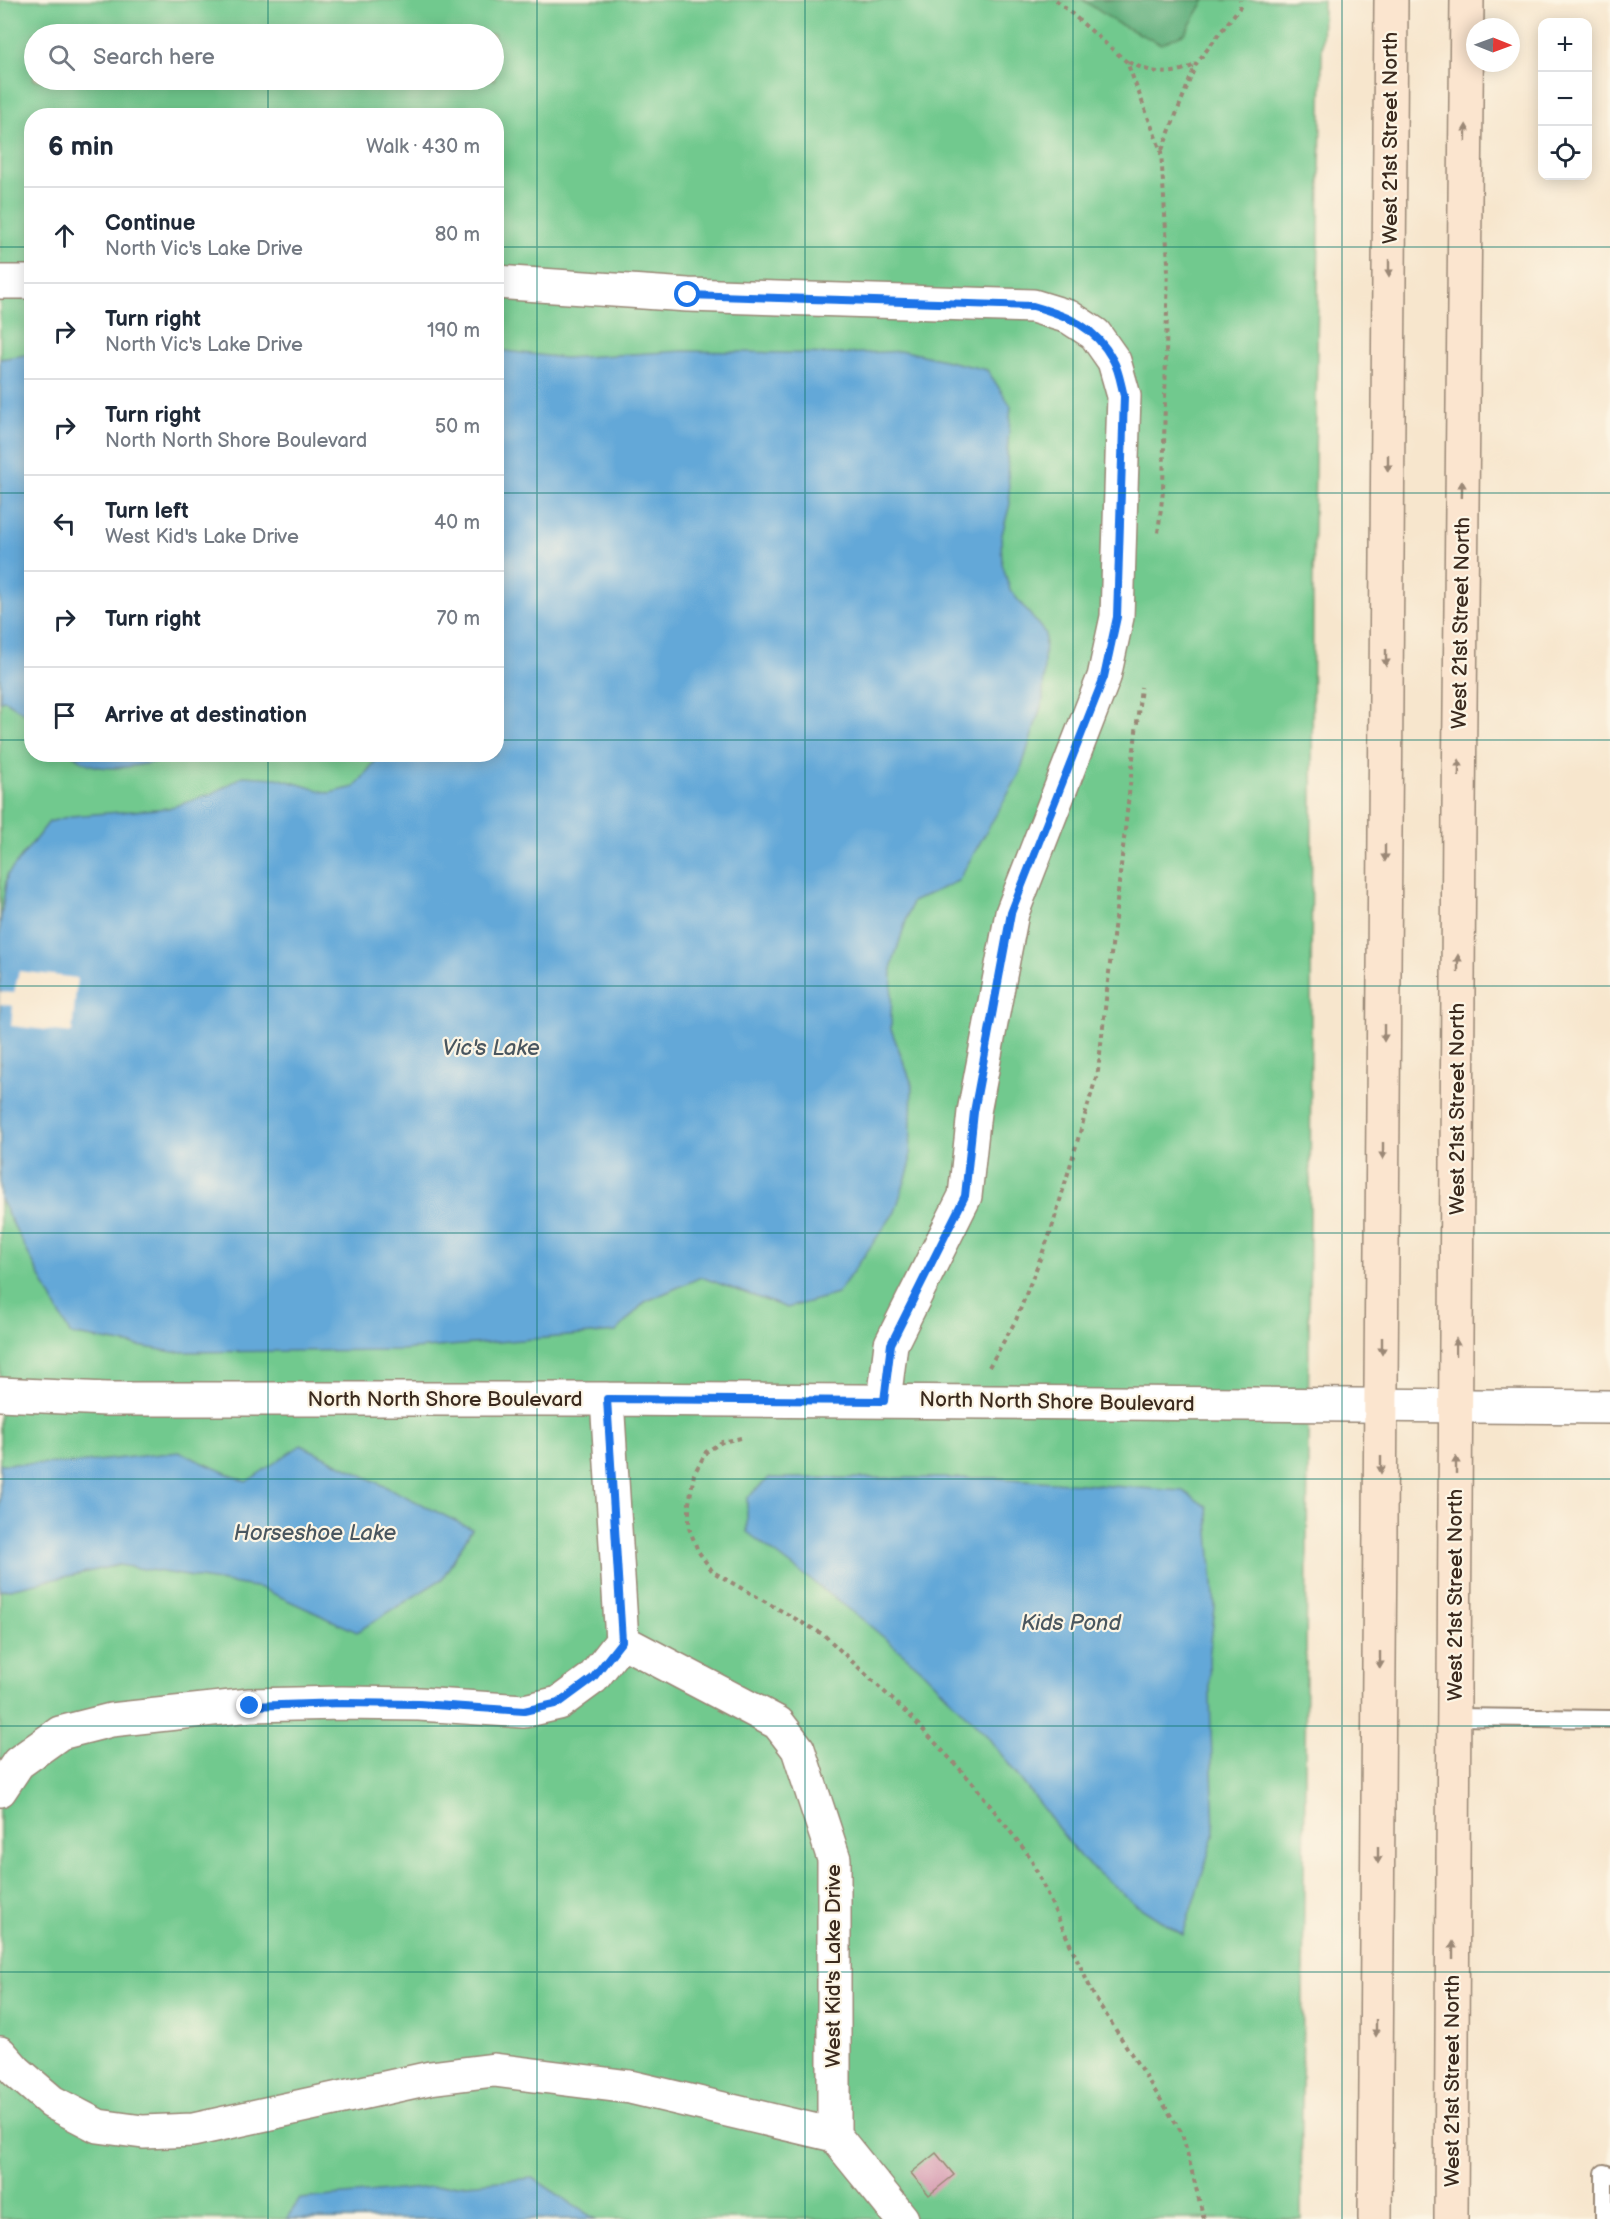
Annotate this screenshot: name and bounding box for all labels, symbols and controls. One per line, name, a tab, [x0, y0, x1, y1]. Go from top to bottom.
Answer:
north arrow	[1466, 18, 1520, 72]
map controls	[1538, 18, 1592, 180]
button: +	[1538, 18, 1592, 72]
search box	[24, 24, 504, 90]
street label: West 21st Street North	[1378, 32, 1403, 244]
icon: search	[45, 41, 78, 74]
text: Search here	[93, 44, 215, 71]
button: −	[1538, 72, 1592, 126]
one-way arrow	[1461, 124, 1471, 143]
button: locate	[1538, 126, 1592, 180]
text: 6 min	[48, 132, 114, 163]
text: Walk · 430 m	[366, 135, 480, 159]
text: Continue	[105, 210, 195, 237]
icon: ahead	[48, 219, 81, 252]
text: 80 m	[435, 223, 480, 247]
text: North Vic's Lake Drive	[105, 237, 303, 261]
one-way arrow	[1384, 259, 1394, 278]
route start	[674, 281, 700, 307]
text: Turn right	[105, 306, 201, 333]
icon: right	[48, 315, 81, 348]
text: 190 m	[427, 319, 480, 343]
text: North Vic's Lake Drive	[105, 333, 303, 357]
text: Turn right	[105, 402, 201, 429]
icon: right	[48, 411, 81, 444]
text: 50 m	[435, 415, 480, 439]
text: North North Shore Boulevard	[105, 429, 367, 453]
one-way arrow	[1383, 454, 1393, 473]
one-way arrow	[1457, 479, 1467, 498]
text: Turn left	[105, 498, 189, 525]
icon: left	[48, 507, 81, 540]
text: 40 m	[434, 511, 480, 535]
street label: West 21st Street North	[1447, 517, 1475, 729]
text: West Kid's Lake Drive	[105, 525, 299, 549]
icon: right	[48, 603, 81, 636]
text: Turn right	[105, 606, 201, 633]
text: 70 m	[436, 607, 480, 631]
one-way arrow	[1381, 649, 1391, 668]
icon: arrive	[48, 699, 81, 732]
text: Arrive at destination	[105, 702, 307, 729]
one-way arrow	[1454, 758, 1464, 777]
one-way arrow	[1380, 844, 1390, 863]
one-way arrow	[1453, 953, 1463, 972]
street label: West 21st Street North	[1445, 1003, 1470, 1215]
one-way arrow	[1379, 1023, 1389, 1042]
water label: Vic's Lake	[442, 1035, 540, 1062]
one-way arrow	[1378, 1141, 1388, 1160]
one-way arrow	[1377, 1336, 1387, 1355]
one-way arrow	[1451, 1337, 1461, 1356]
street label: North North Shore Boulevard	[307, 1387, 583, 1412]
street label: North North Shore Boulevard	[919, 1387, 1195, 1417]
one-way arrow	[1376, 1455, 1386, 1474]
one-way arrow	[1451, 1456, 1461, 1475]
street label: West 21st Street North	[1443, 1489, 1468, 1701]
water label: Horseshoe Lake	[234, 1520, 396, 1547]
water label: Kids Pond	[1021, 1610, 1121, 1637]
one-way arrow	[1375, 1650, 1384, 1669]
route end	[236, 1692, 262, 1718]
one-way arrow	[1373, 1845, 1383, 1864]
street label: West Kid's Lake Drive	[821, 1864, 846, 2068]
one-way arrow	[1448, 1940, 1458, 1959]
street label: West 21st Street North	[1440, 1975, 1465, 2187]
one-way arrow	[1372, 2018, 1381, 2037]

